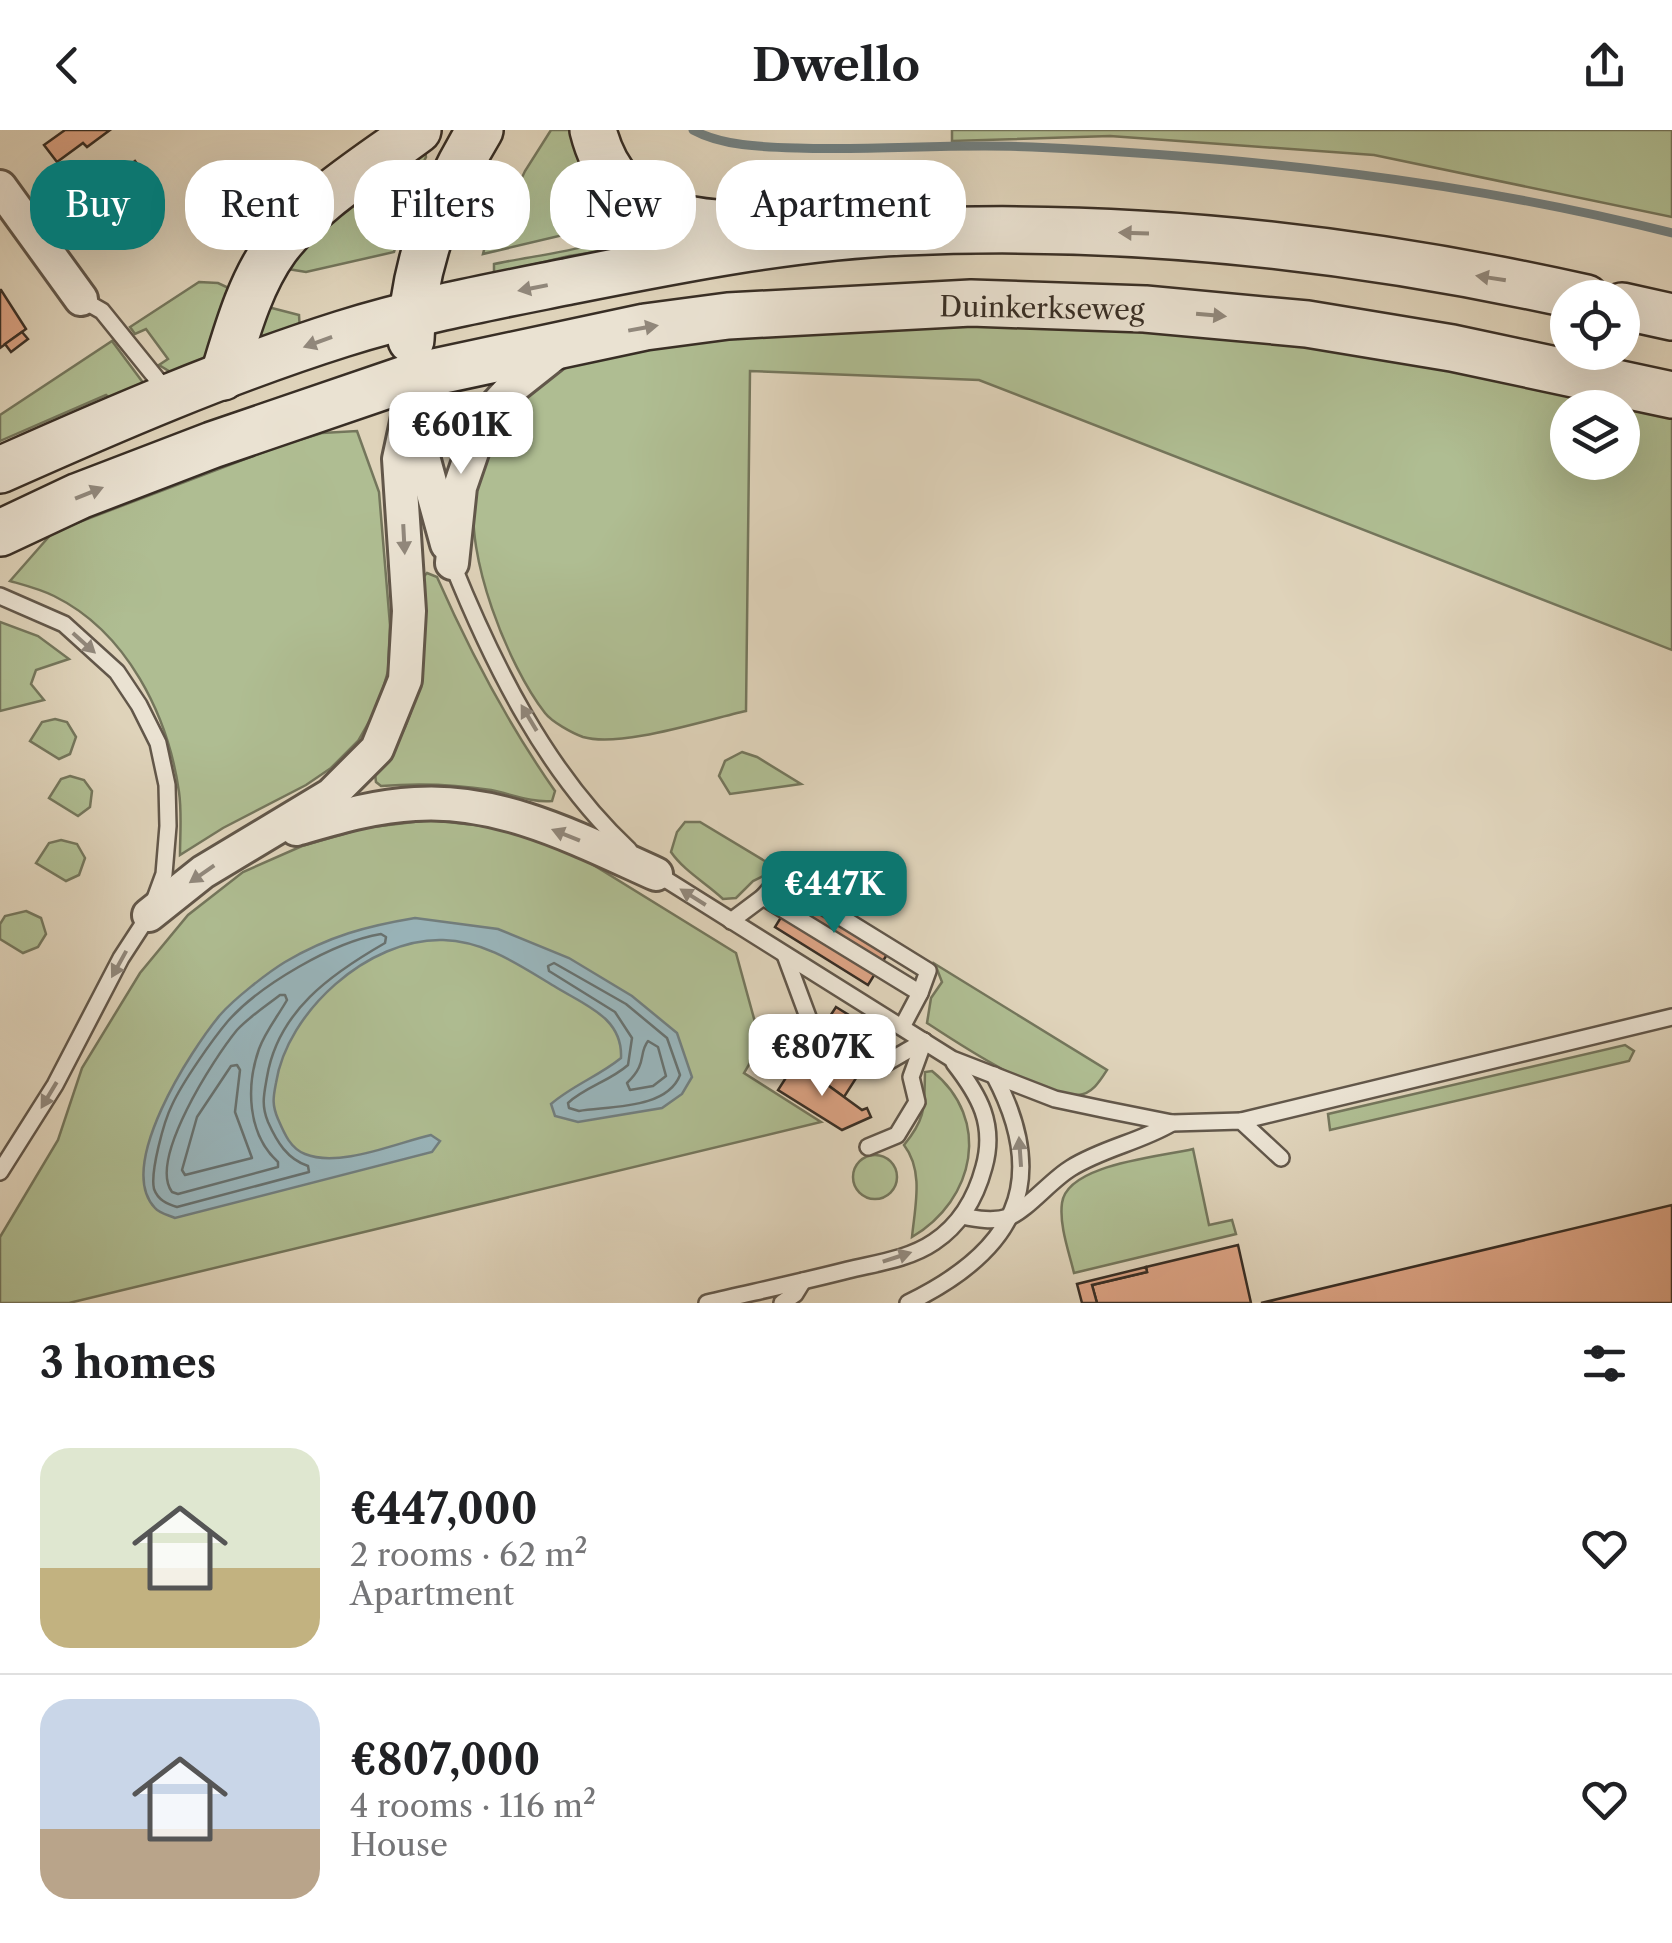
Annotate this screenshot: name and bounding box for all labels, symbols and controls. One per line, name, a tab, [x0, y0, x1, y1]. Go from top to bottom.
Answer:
text: Dwello	[752, 37, 920, 93]
icon: back	[40, 38, 95, 93]
icon: share	[1577, 38, 1632, 93]
chip: Buy	[30, 160, 165, 250]
chip: Rent	[185, 160, 334, 250]
chip: Filters	[354, 160, 530, 250]
chip: New	[550, 160, 696, 250]
chip: Apartment	[716, 160, 966, 250]
one-way arrow	[1117, 225, 1149, 241]
one-way arrow	[1474, 269, 1506, 285]
map controls	[1550, 280, 1640, 480]
button: locate	[1550, 280, 1640, 370]
one-way arrow	[518, 281, 549, 297]
street label: Duinkerkseweg	[939, 289, 1145, 327]
one-way arrow	[1196, 307, 1228, 323]
one-way arrow	[628, 320, 659, 335]
one-way arrow	[303, 335, 333, 350]
button: layers	[1550, 390, 1640, 480]
pin: €601K	[391, 392, 531, 477]
text: €601K	[411, 405, 511, 444]
one-way arrow	[74, 484, 104, 500]
one-way arrow	[396, 524, 412, 556]
one-way arrow	[71, 631, 96, 653]
one-way arrow	[521, 704, 538, 732]
one-way arrow	[551, 826, 581, 842]
pin: €447K	[764, 851, 904, 936]
one-way arrow	[189, 864, 216, 883]
text: €447K	[784, 864, 884, 903]
one-way arrow	[679, 889, 707, 907]
one-way arrow	[110, 950, 128, 978]
pin: €807K	[752, 1014, 892, 1099]
text: €807K	[771, 1027, 873, 1066]
one-way arrow	[40, 1081, 58, 1109]
one-way arrow	[1011, 1136, 1027, 1168]
one-way arrow	[882, 1249, 912, 1264]
icon: filters	[1577, 1336, 1632, 1391]
text: 3 homes	[40, 1337, 216, 1389]
text: €447,000	[350, 1483, 537, 1535]
icon: home	[120, 1488, 240, 1608]
icon: heart	[1577, 1521, 1632, 1576]
text: 2 rooms · 62 m²	[350, 1535, 588, 1574]
text: Apartment	[350, 1574, 514, 1613]
text: €807,000	[350, 1734, 540, 1786]
icon: home	[120, 1739, 240, 1859]
icon: heart	[1577, 1772, 1632, 1827]
text: 4 rooms · 116 m²	[350, 1786, 596, 1825]
text: House	[350, 1825, 448, 1864]

